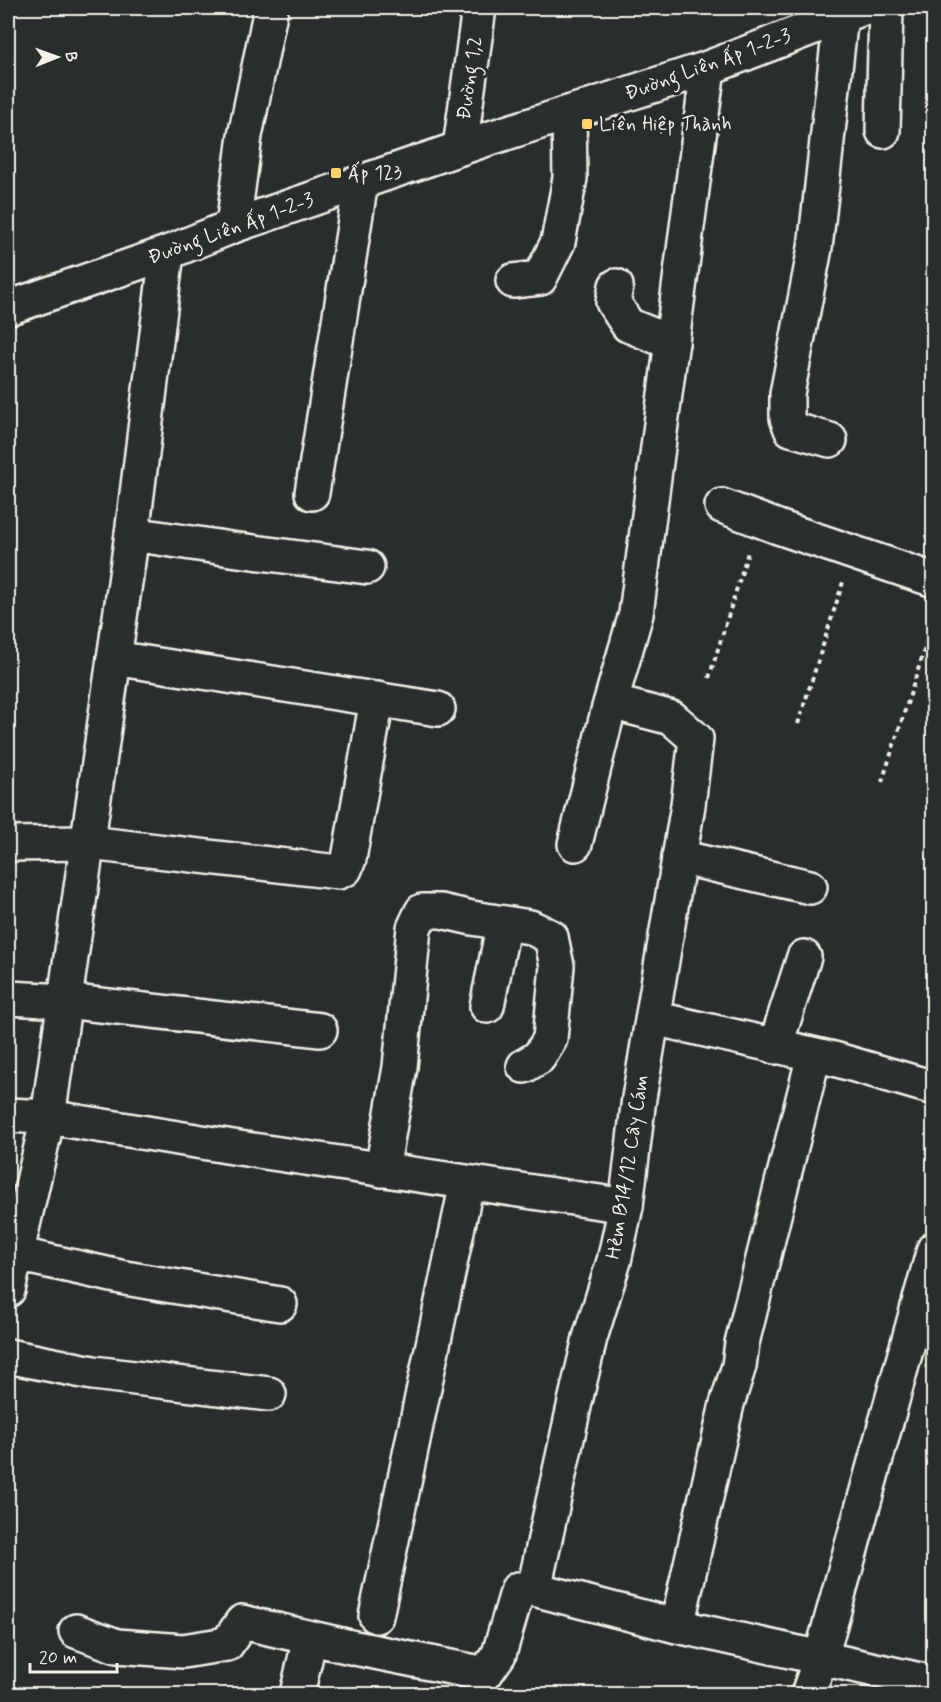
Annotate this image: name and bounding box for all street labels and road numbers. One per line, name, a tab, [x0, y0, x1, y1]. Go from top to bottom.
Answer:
street label: Đường Liên Ấp 1-2-3	[621, 22, 795, 109]
street label: Đường 1,2	[451, 34, 491, 122]
street label: Đường Liên Ấp 1-2-3	[144, 186, 318, 273]
street label: Hẻm B14/12 Cây Cám	[600, 1073, 656, 1261]

